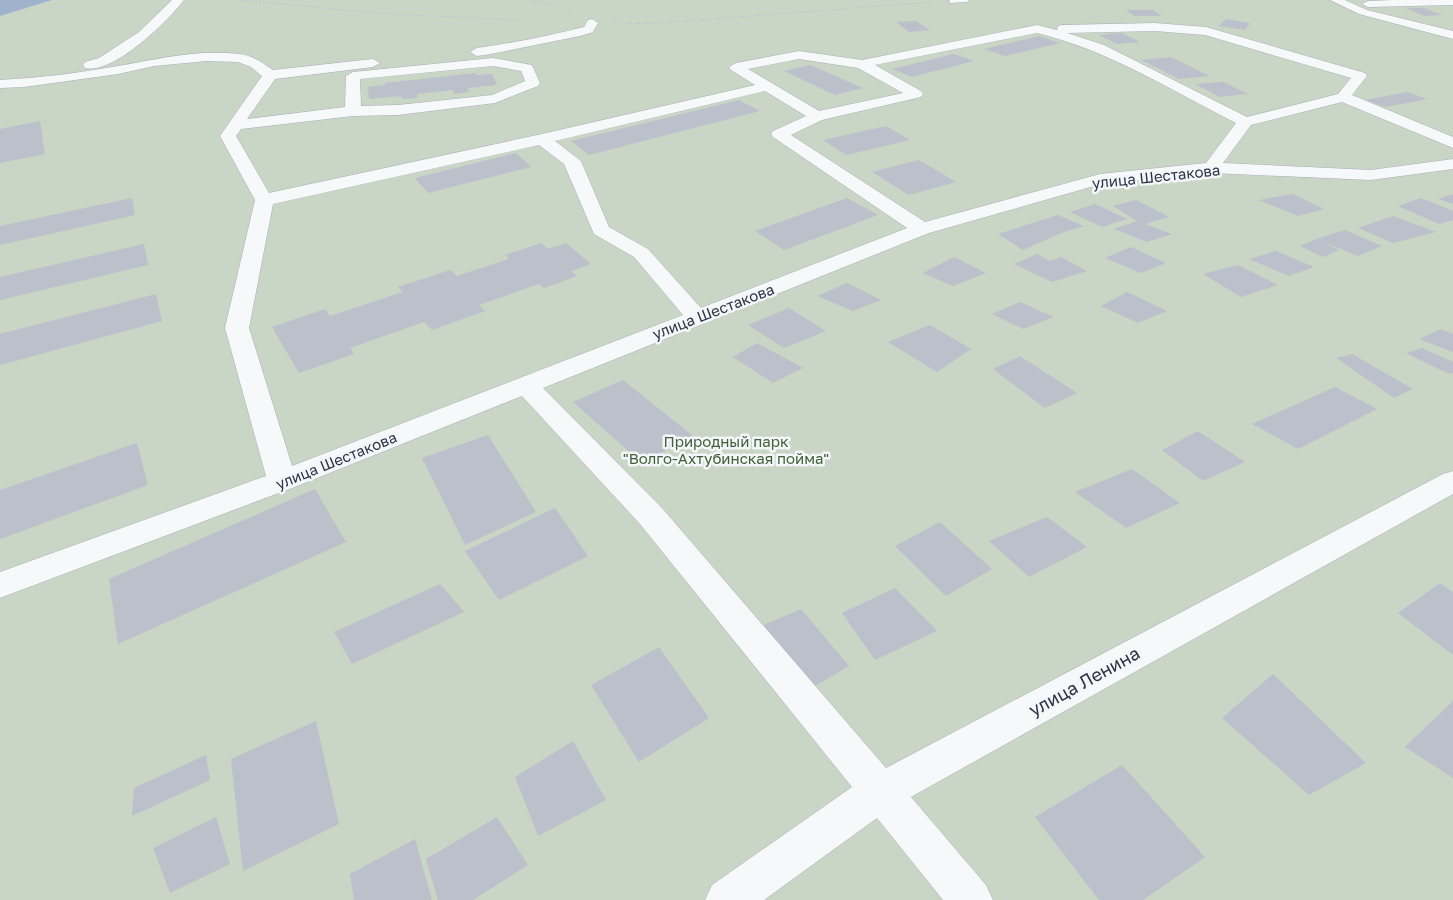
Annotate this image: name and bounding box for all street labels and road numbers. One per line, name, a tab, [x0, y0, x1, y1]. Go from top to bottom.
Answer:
street label: улица Шестакова	[1091, 160, 1221, 192]
street label: улица Шестакова	[650, 279, 776, 343]
street label: улица Шестакова	[273, 428, 399, 492]
street label: улица Ленина	[1025, 641, 1143, 721]

